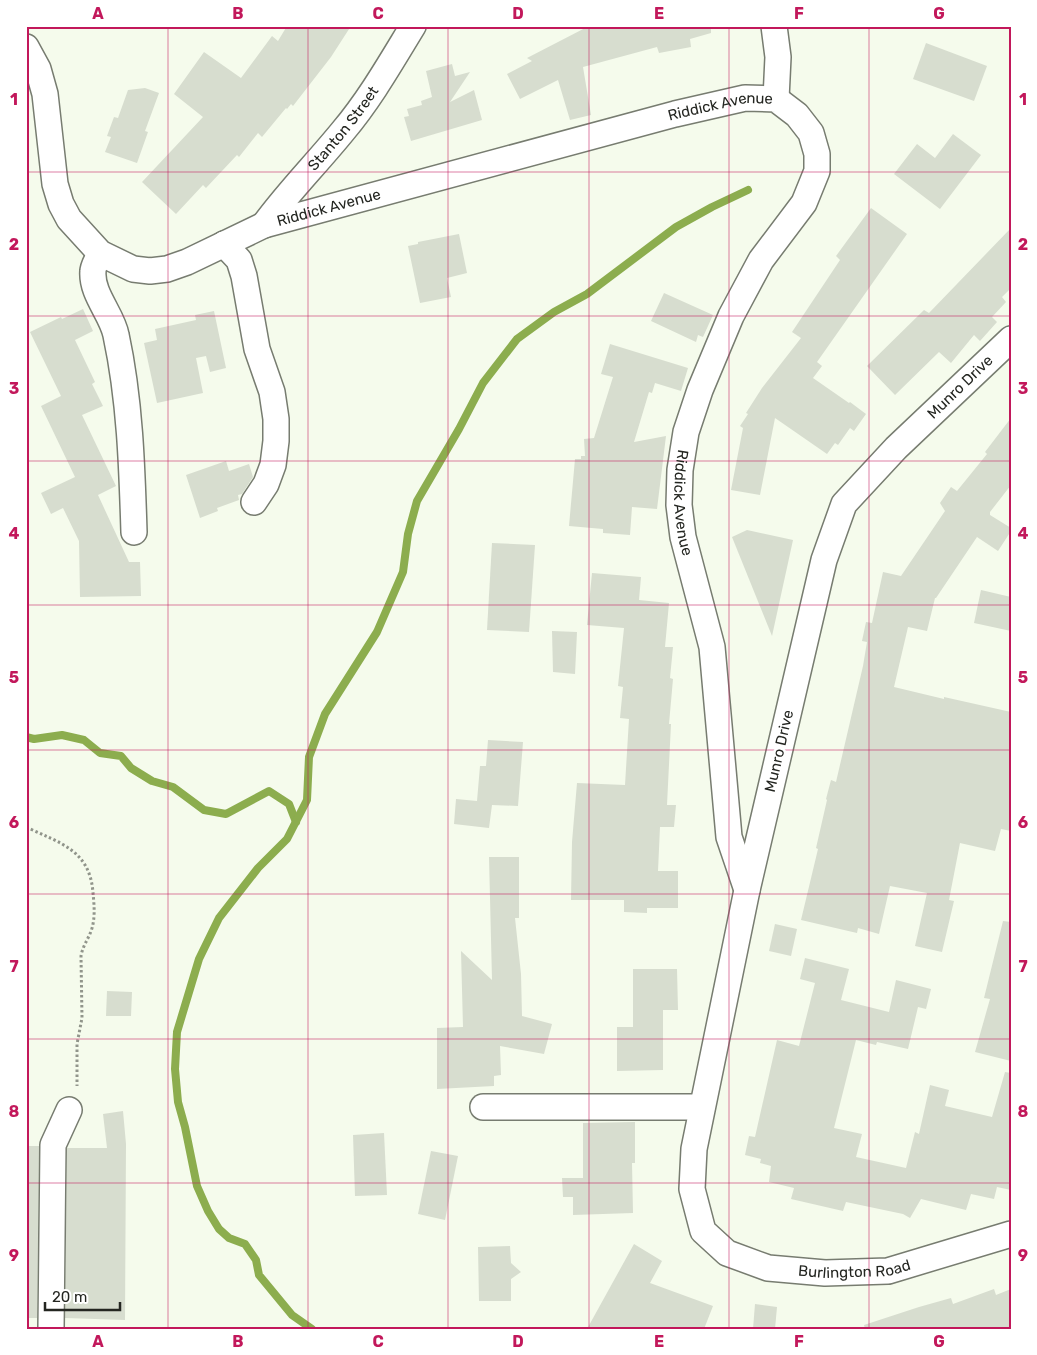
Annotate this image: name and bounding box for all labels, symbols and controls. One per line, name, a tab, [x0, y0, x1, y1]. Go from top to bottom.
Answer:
text: A	[92, 4, 104, 23]
text: B	[232, 4, 244, 23]
text: C	[372, 4, 384, 23]
text: D	[512, 4, 524, 23]
text: E	[654, 4, 664, 23]
text: F	[794, 4, 804, 23]
text: G	[933, 4, 945, 23]
street label: Stanton Street	[304, 83, 382, 174]
street label: Riddick Avenue	[666, 89, 773, 125]
text: 1	[10, 90, 18, 109]
text: 1	[1019, 90, 1027, 109]
street label: Riddick Avenue	[275, 185, 383, 230]
text: 2	[9, 235, 19, 254]
text: 2	[1018, 235, 1028, 254]
street label: Munro Drive	[924, 351, 996, 423]
text: 3	[9, 379, 19, 398]
text: 3	[1018, 379, 1028, 398]
street label: Riddick Avenue	[670, 448, 697, 558]
text: 4	[9, 524, 20, 543]
text: 4	[1018, 524, 1029, 543]
text: 5	[9, 668, 19, 687]
text: 5	[1018, 668, 1028, 687]
street label: Munro Drive	[761, 708, 797, 794]
text: 6	[9, 813, 19, 832]
text: 6	[1018, 813, 1028, 832]
text: 7	[9, 957, 19, 976]
text: 7	[1018, 957, 1028, 976]
text: 8	[9, 1102, 20, 1121]
text: 8	[1018, 1102, 1029, 1121]
text: 9	[9, 1246, 19, 1265]
text: 9	[1018, 1246, 1028, 1265]
street label: Burlington Road	[797, 1256, 913, 1282]
scale bar	[45, 1280, 120, 1312]
text: 20 m	[52, 1288, 87, 1306]
text: A	[92, 1332, 104, 1351]
text: B	[232, 1332, 244, 1351]
text: C	[372, 1332, 384, 1351]
text: D	[512, 1332, 524, 1351]
text: E	[654, 1332, 664, 1351]
text: F	[794, 1332, 804, 1351]
text: G	[933, 1332, 945, 1351]

